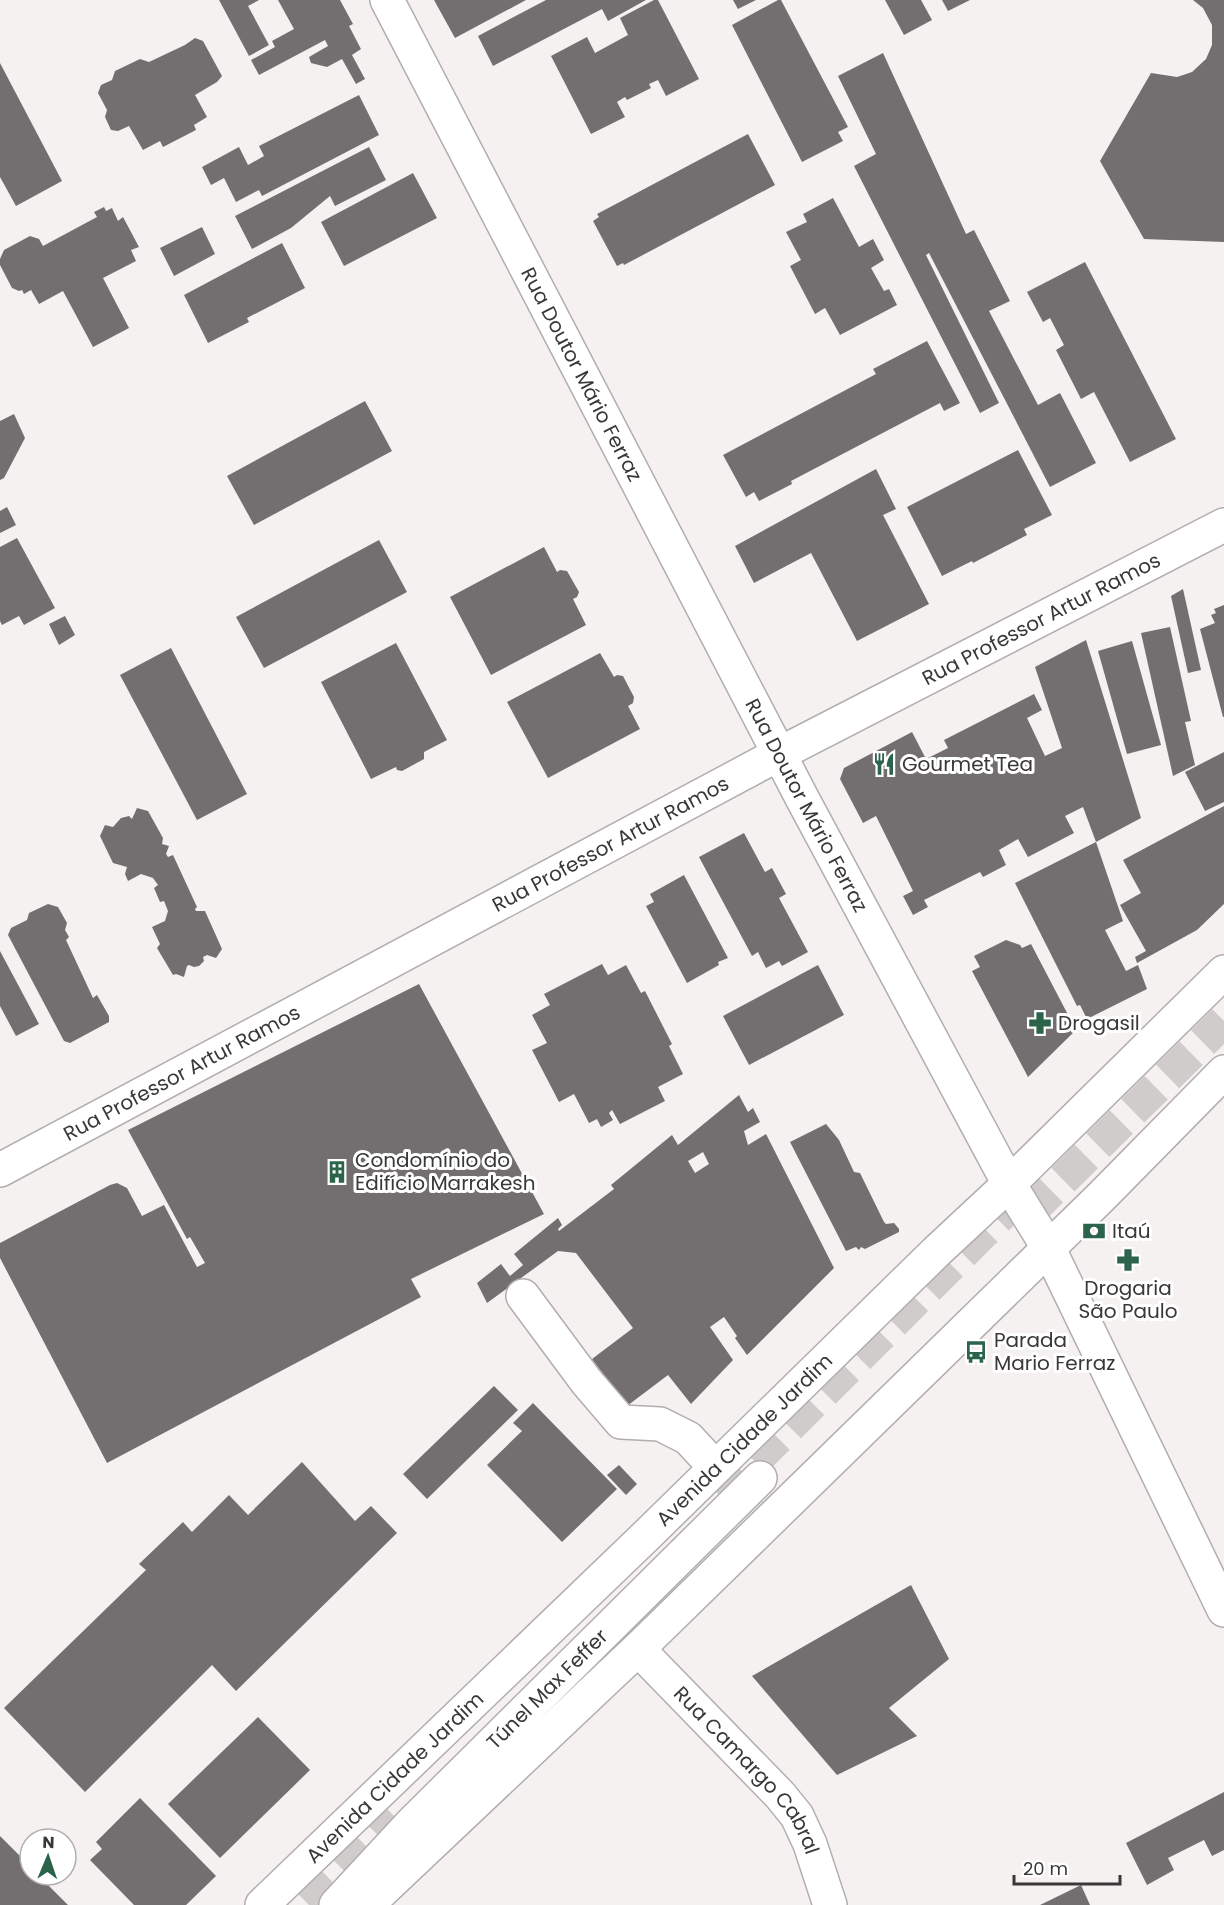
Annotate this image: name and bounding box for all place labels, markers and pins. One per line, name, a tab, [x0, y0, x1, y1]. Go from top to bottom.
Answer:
place label: Gourmet Tea	[902, 750, 1033, 778]
restaurant icon: Gourmet Tea	[871, 751, 897, 777]
place label: Drogasil	[1058, 1009, 1140, 1037]
pharmacy icon: Drogasil	[1027, 1010, 1053, 1036]
place label: Condomínio do Edifício Marrakesh	[355, 1146, 536, 1197]
building icon: Condomínio do Edifício Marrakesh	[324, 1159, 350, 1185]
place label: Itaú	[1112, 1217, 1151, 1245]
bank icon: Itaú	[1081, 1218, 1107, 1244]
pharmacy icon: Drogaria São Paulo	[1115, 1247, 1141, 1273]
place label: Drogaria São Paulo	[1078, 1274, 1178, 1325]
place label: Parada Mario Ferraz	[994, 1326, 1115, 1377]
bus stop icon: Parada Mario Ferraz	[963, 1339, 989, 1365]

